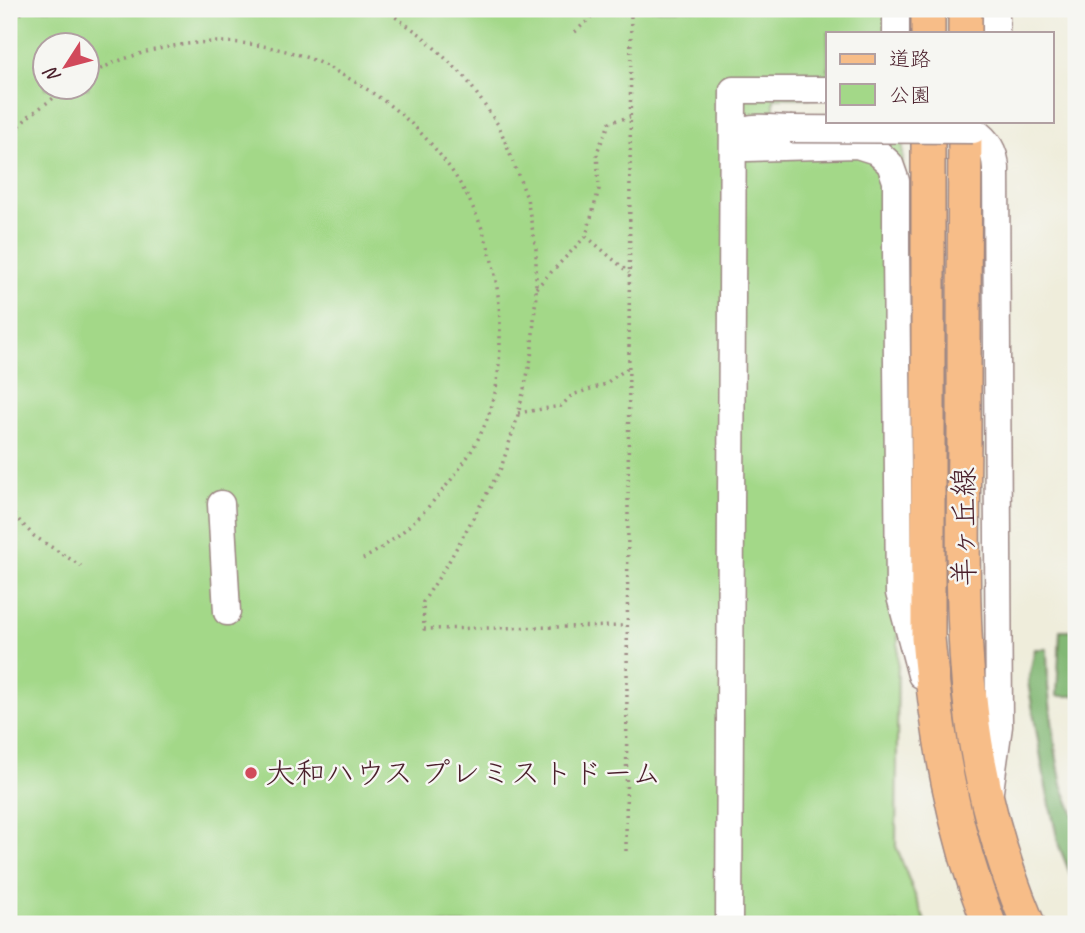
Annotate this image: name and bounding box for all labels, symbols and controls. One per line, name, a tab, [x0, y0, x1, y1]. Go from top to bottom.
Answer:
north arrow	[32, 32, 102, 102]
legend	[826, 32, 1054, 122]
text: 道路	[889, 46, 931, 72]
text: N	[38, 61, 66, 87]
text: 公園	[889, 82, 931, 108]
street label: 羊ヶ丘線	[945, 467, 983, 587]
place label: 大和ハウス プレミストドーム	[265, 754, 662, 792]
marker: 大和ハウス プレミストドーム	[243, 765, 259, 781]

